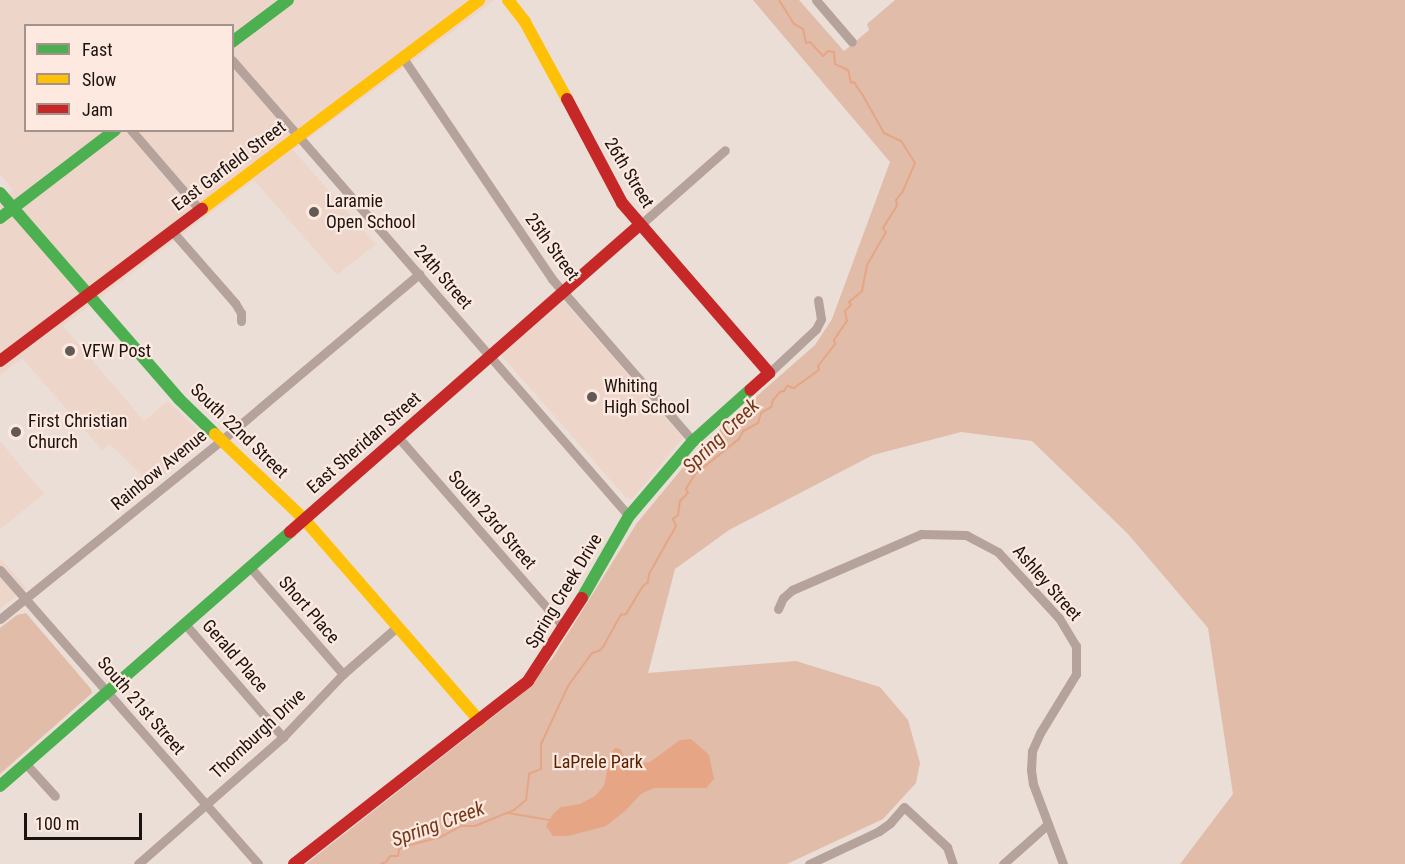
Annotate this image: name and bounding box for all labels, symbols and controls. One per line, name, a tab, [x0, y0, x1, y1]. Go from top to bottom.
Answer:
legend	[24, 24, 234, 132]
text: Fast	[82, 39, 113, 60]
text: Slow	[82, 69, 116, 90]
text: Jam	[82, 99, 113, 120]
street label: East Garfield Street	[168, 116, 290, 216]
street label: 26th Street	[600, 134, 658, 212]
place label: Laramie Open School	[326, 191, 416, 234]
marker: Laramie Open School	[307, 205, 321, 219]
street label: 25th Street	[520, 209, 584, 285]
street label: 24th Street	[409, 240, 477, 314]
place label: VFW Post	[82, 340, 151, 362]
marker: VFW Post	[63, 344, 77, 358]
place label: Whiting High School	[604, 376, 690, 418]
street label: South 22nd Street	[186, 379, 292, 483]
street label: East Sheridan Street	[303, 388, 425, 498]
marker: Whiting High School	[585, 390, 599, 404]
water label: Spring Creek	[678, 394, 764, 478]
place label: First Christian Church	[28, 411, 127, 454]
marker: First Christian Church	[9, 425, 23, 439]
street label: Rainbow Avenue	[107, 425, 211, 515]
street label: South 23rd Street	[443, 466, 541, 574]
street label: Spring Creek Drive	[521, 530, 607, 652]
street label: Ashley Street	[1008, 541, 1086, 625]
street label: Short Place	[274, 572, 344, 648]
street label: Gerald Place	[197, 615, 273, 697]
street label: South 21st Street	[93, 653, 189, 759]
street label: Thornburgh Drive	[206, 685, 310, 783]
park label: LaPrele Park	[553, 751, 643, 773]
water label: Spring Creek	[388, 796, 488, 852]
scale bar	[27, 801, 146, 839]
text: 100 m	[35, 813, 79, 834]

